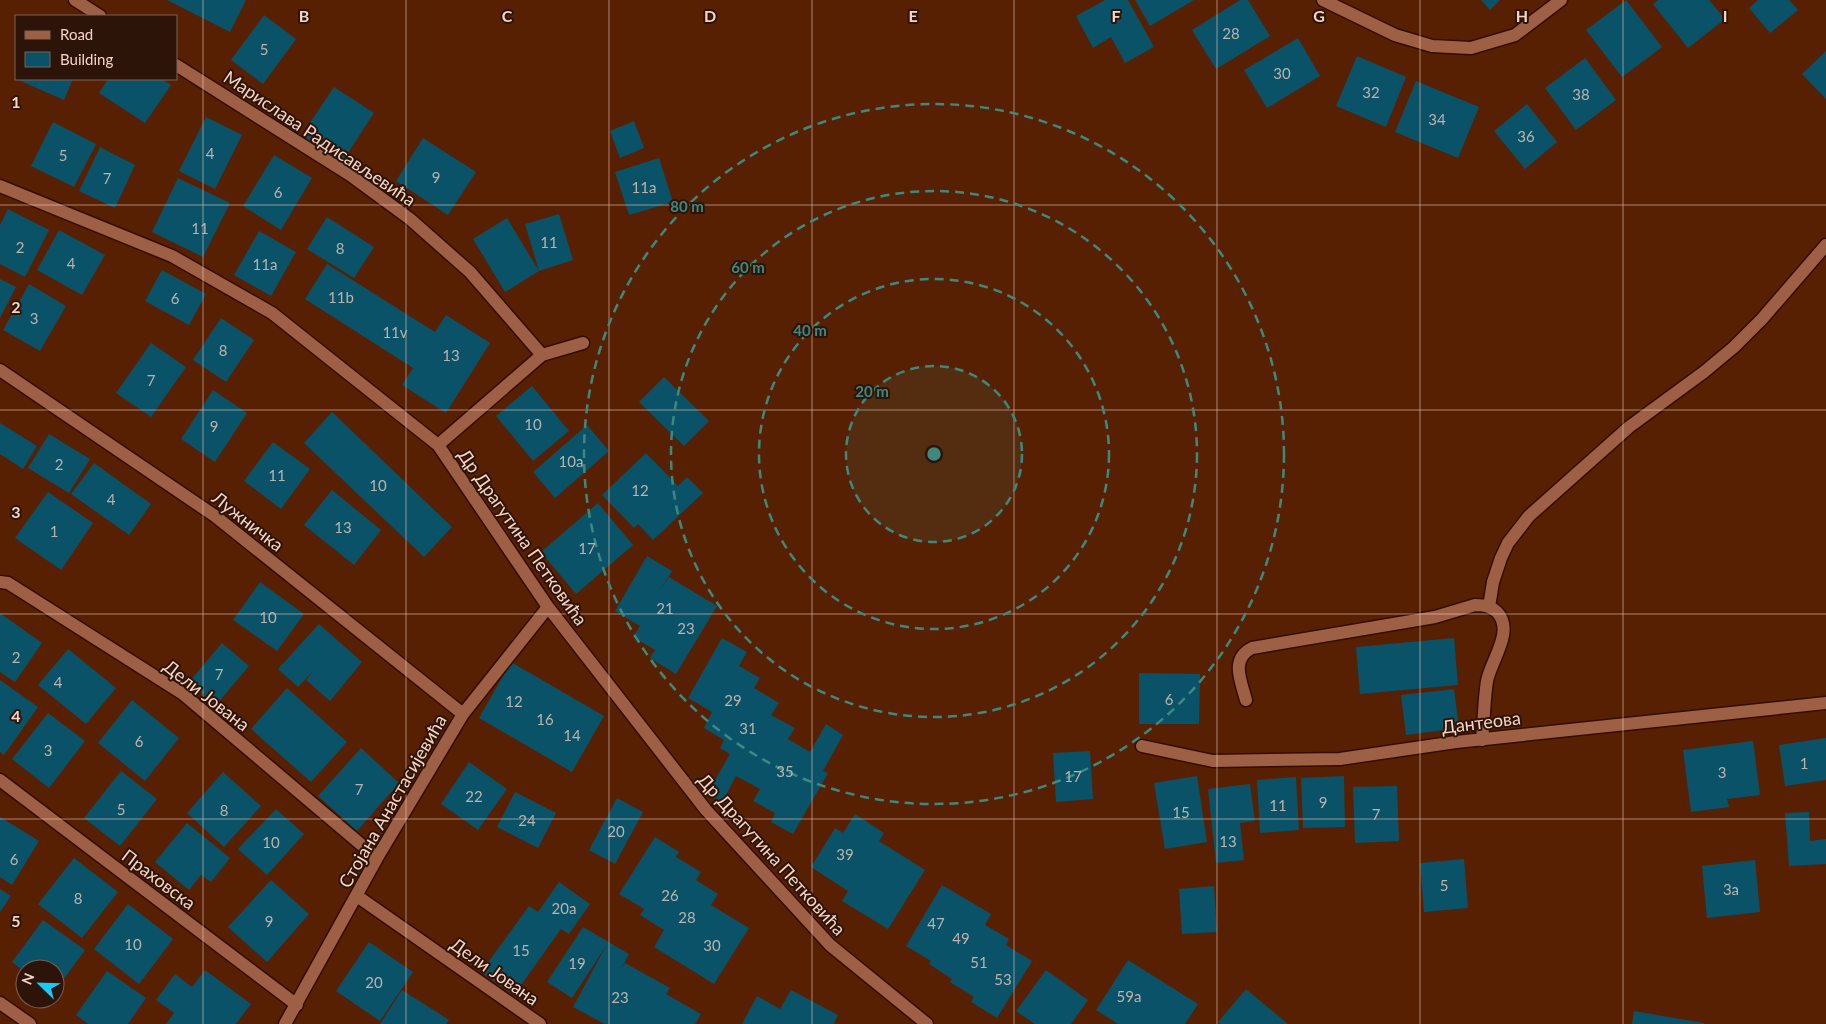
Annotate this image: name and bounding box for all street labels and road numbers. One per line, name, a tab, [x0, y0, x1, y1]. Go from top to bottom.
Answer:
street label: Марислава Радисављевића	[220, 65, 420, 211]
street label: Др Драгутина Петковића	[454, 445, 592, 629]
street label: Лужничка	[207, 486, 288, 556]
street label: Дели Јована	[160, 655, 254, 735]
street label: Дантеова	[1440, 706, 1522, 738]
street label: Стојана Анастасијевића	[333, 710, 451, 892]
street label: Др Драгутина Петковића	[693, 768, 851, 940]
street label: Праховска	[118, 844, 200, 914]
street label: Дели Јована	[446, 932, 544, 1010]

